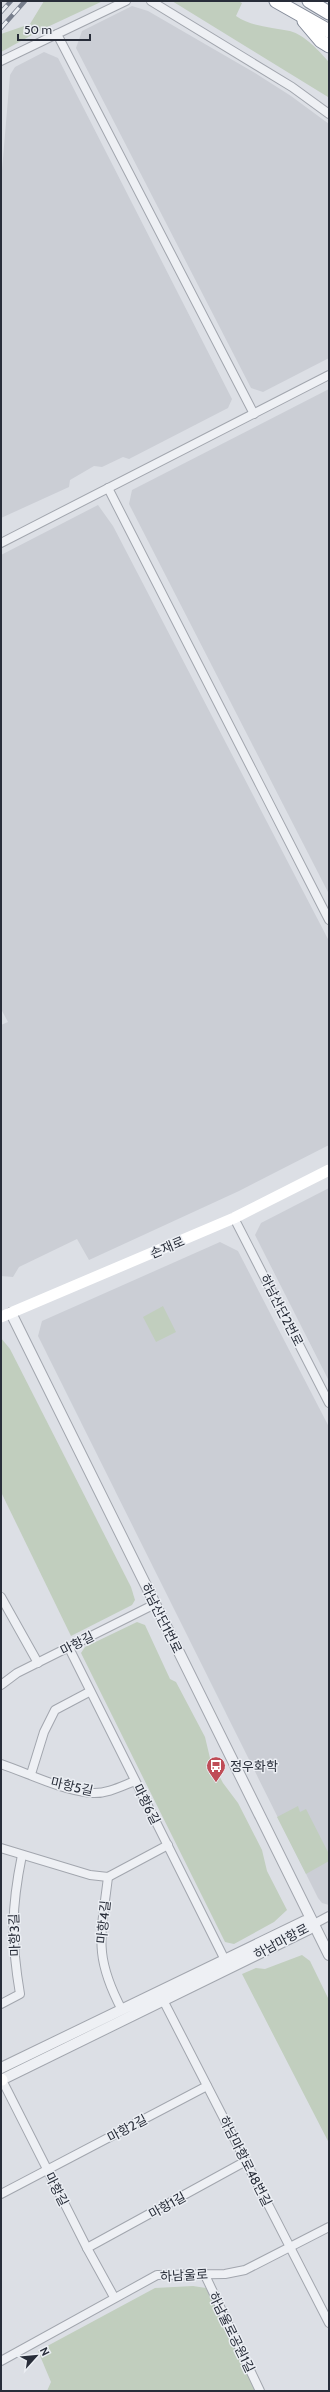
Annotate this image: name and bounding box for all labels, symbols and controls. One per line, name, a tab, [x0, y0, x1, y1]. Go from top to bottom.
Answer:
scale bar	[18, 16, 90, 42]
text: 50 m	[24, 22, 52, 37]
street label: 손재로	[147, 1233, 187, 1261]
street label: 하남산단2번로	[257, 1271, 307, 1349]
street label: 하남산단1번로	[138, 1580, 186, 1656]
street label: 마항길	[57, 1628, 97, 1658]
bus stop icon: 정우화학	[205, 1755, 227, 1783]
place label: 정우화학	[230, 1758, 278, 1774]
street label: 마항5길	[49, 1773, 95, 1799]
street label: 마항6길	[130, 1781, 164, 1827]
street label: 마항4길	[93, 1900, 113, 1944]
street label: 마항3길	[5, 1913, 23, 1957]
street label: 하남마항로	[251, 1920, 311, 1962]
street label: 마항2길	[104, 2111, 150, 2145]
street label: 하남마항로48번길	[216, 2113, 276, 2209]
street label: 마항길	[42, 2169, 72, 2209]
street label: 마항1길	[146, 2188, 188, 2222]
street label: 하남울로	[160, 2266, 208, 2284]
street label: 하남울로공원1길	[206, 2289, 258, 2375]
north arrow	[16, 2336, 56, 2376]
text: N	[37, 2345, 53, 2358]

